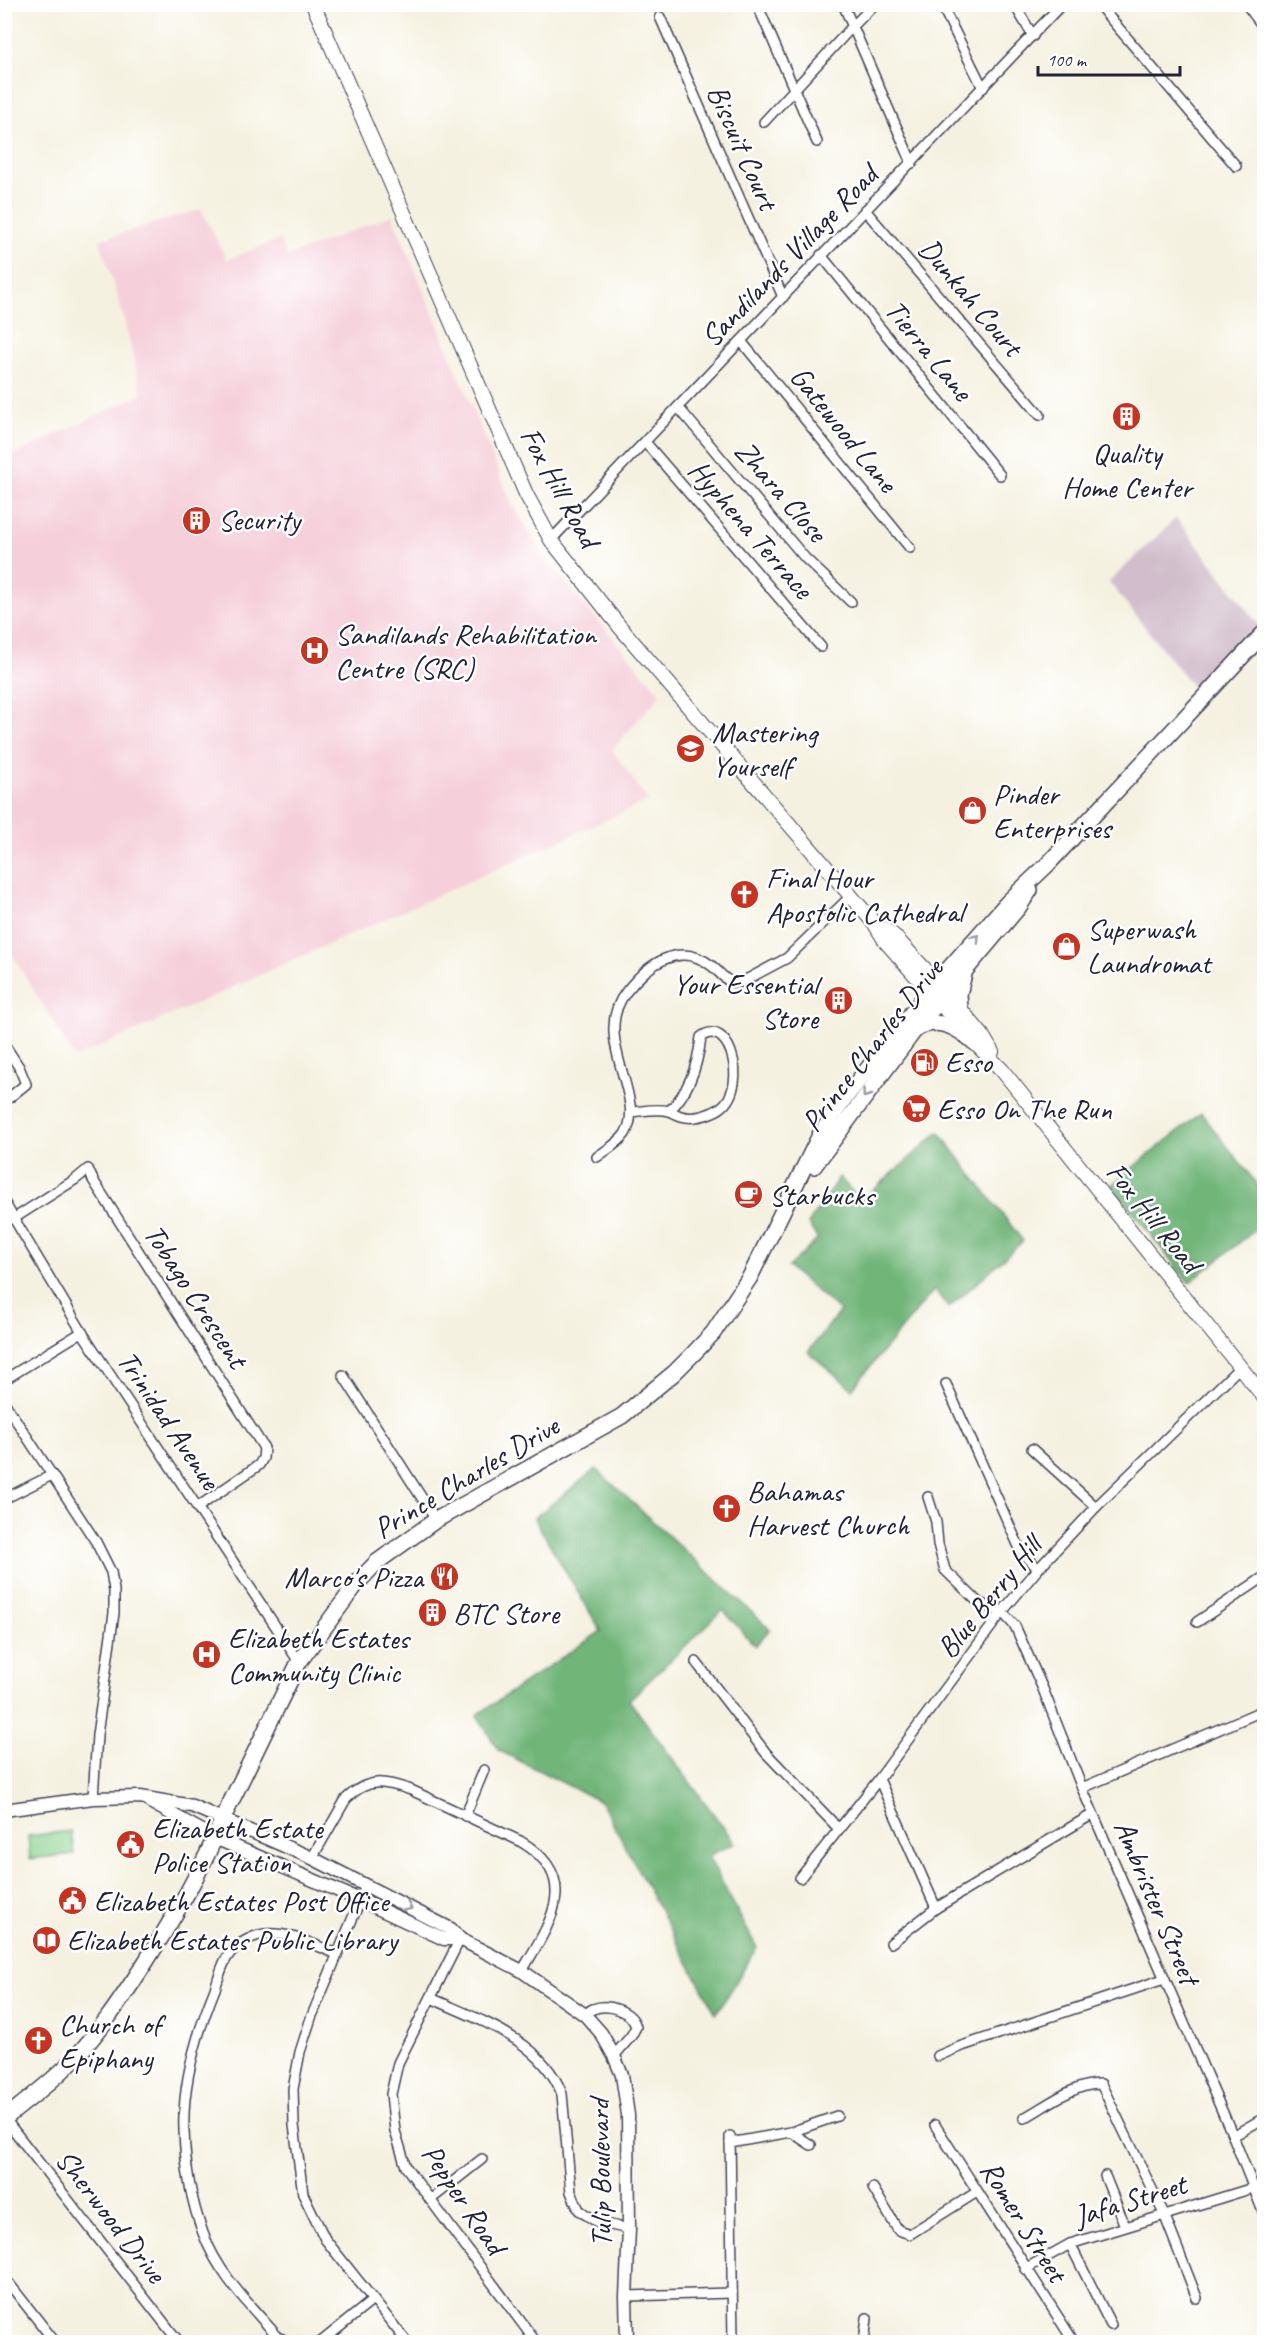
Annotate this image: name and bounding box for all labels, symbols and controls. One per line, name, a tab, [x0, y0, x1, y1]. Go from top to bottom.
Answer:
scale bar	[1038, 39, 1180, 77]
text: 100 m	[1047, 49, 1088, 71]
street label: Biscuit Court	[699, 79, 789, 218]
street label: Sandilands Village Road	[692, 154, 889, 355]
street label: Dunkah Court	[911, 230, 1033, 366]
street label: Tierra Lane	[877, 292, 983, 410]
street label: Gatewood Lane	[782, 358, 908, 501]
building icon: Quality Home Center	[1111, 400, 1143, 432]
street label: Fox Hill Road	[512, 420, 610, 557]
street label: Zhara Close	[726, 432, 837, 552]
place label: Quality Home Center	[1062, 434, 1195, 506]
street label: Hyphena Terrace	[680, 452, 823, 608]
place label: Security	[218, 501, 303, 539]
building icon: Security	[181, 504, 213, 536]
place label: Sandilands Rehabilitation Centre (SRC)	[335, 615, 597, 687]
hospital icon: Sandilands Rehabilitation Centre (SRC)	[298, 635, 330, 667]
place label: Mastering Yourself	[712, 713, 820, 785]
school or university icon: Mastering Yourself	[675, 733, 707, 765]
place label: Pinder Enterprises	[993, 775, 1114, 847]
shop icon: Pinder Enterprises	[956, 795, 988, 827]
place label: Final Hour Apostolic Cathedral	[766, 859, 968, 931]
church icon: Final Hour Apostolic Cathedral	[729, 879, 761, 911]
place label: Superwash Laundromat	[1087, 910, 1214, 982]
shop icon: Superwash Laundromat	[1050, 930, 1082, 962]
one-way arrow	[969, 934, 980, 945]
street label: Prince Charles Drive	[793, 949, 953, 1139]
place label: Your Essential Store	[673, 965, 823, 1037]
building icon: Your Essential Store	[823, 985, 855, 1017]
place label: Esso	[945, 1043, 993, 1081]
fuel station icon: Esso	[908, 1046, 940, 1078]
one-way arrow	[862, 1088, 873, 1099]
place label: Esso On The Run	[937, 1090, 1112, 1128]
supermarket icon: Esso On The Run	[900, 1093, 932, 1125]
street label: Fox Hill Road	[1098, 1154, 1213, 1283]
place label: Starbucks	[769, 1176, 877, 1214]
cafe icon: Starbucks	[732, 1179, 764, 1211]
street label: Tobago Crescent	[135, 1217, 258, 1378]
street label: Trinidad Avenue	[109, 1343, 231, 1498]
street label: Prince Charles Drive	[367, 1406, 567, 1547]
place label: Bahamas Harvest Church	[747, 1472, 910, 1544]
church icon: Bahamas Harvest Church	[710, 1492, 742, 1524]
street label: Blue Berry Hill	[928, 1525, 1053, 1666]
place label: Marco's Pizza	[285, 1558, 425, 1596]
restaurant icon: Marco's Pizza	[428, 1561, 460, 1593]
place label: BTC Store	[453, 1594, 561, 1632]
building icon: BTC Store	[416, 1597, 448, 1629]
place label: Elizabeth Estates Community Clinic	[228, 1619, 411, 1691]
hospital icon: Elizabeth Estates Community Clinic	[191, 1639, 223, 1671]
place label: Elizabeth Estate Police Station	[152, 1809, 325, 1881]
street label: Ambrister Street	[1105, 1814, 1210, 1994]
public building icon: Elizabeth Estate Police Station	[115, 1829, 147, 1861]
place label: Elizabeth Estates Post Office	[94, 1882, 391, 1920]
public building icon: Elizabeth Estates Post Office	[57, 1885, 89, 1917]
one-way arrow	[401, 1900, 412, 1911]
place label: Elizabeth Estates Public Library	[67, 1921, 400, 1959]
library icon: Elizabeth Estates Public Library	[30, 1924, 62, 1956]
place label: Church of Epiphany	[59, 2005, 167, 2077]
church icon: Church of Epiphany	[22, 2025, 54, 2057]
street label: Tulip Boulevard	[580, 2094, 620, 2248]
street label: Pepper Road	[413, 2137, 517, 2265]
street label: Sherwood Drive	[47, 2142, 176, 2292]
street label: Romer Street	[972, 2153, 1078, 2291]
street label: Jafa Street	[1068, 2164, 1193, 2236]

